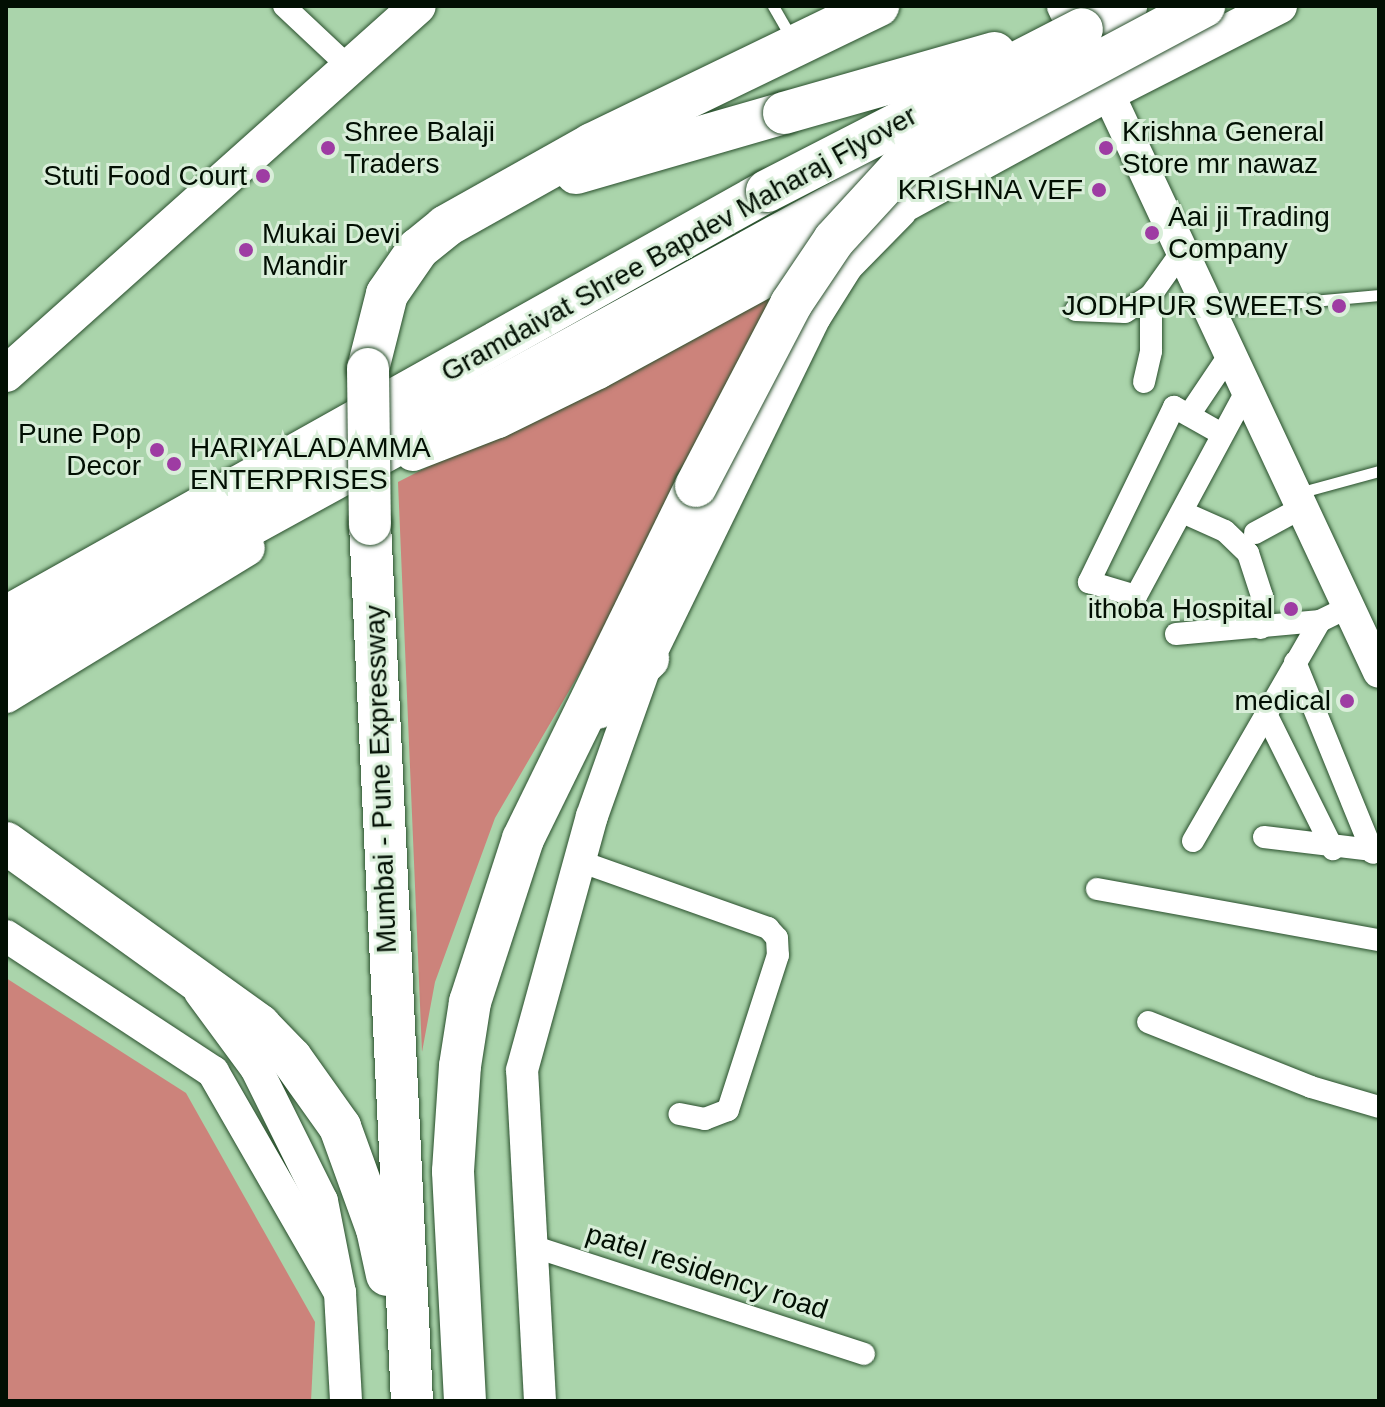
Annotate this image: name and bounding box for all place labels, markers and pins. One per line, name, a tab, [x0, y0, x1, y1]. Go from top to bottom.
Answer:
place label: Shree Balaji Traders	[344, 115, 495, 181]
place label: Krishna General Store mr nawaz	[1122, 115, 1324, 181]
marker: Shree Balaji Traders	[319, 139, 337, 157]
marker: Krishna General Store mr nawaz	[1097, 139, 1115, 157]
place label: Stuti Food Court	[43, 159, 247, 193]
marker: Stuti Food Court	[254, 167, 272, 185]
place label: KRISHNA VEF	[896, 173, 1083, 207]
marker: KRISHNA VEF	[1090, 181, 1108, 199]
place label: Aai ji Trading Company	[1168, 200, 1330, 266]
place label: Mukai Devi Mandir	[262, 217, 400, 283]
marker: Aai ji Trading Company	[1143, 224, 1161, 242]
marker: Mukai Devi Mandir	[237, 241, 255, 259]
place label: JODHPUR SWEETS	[1062, 289, 1323, 323]
marker: JODHPUR SWEETS	[1330, 297, 1348, 315]
place label: Pune Pop Decor	[18, 417, 141, 483]
place label: HARIYALADAMMA ENTERPRISES	[190, 431, 431, 497]
marker: Pune Pop Decor	[148, 441, 166, 459]
marker: HARIYALADAMMA ENTERPRISES	[165, 455, 183, 473]
place label: ithoba Hospital	[1088, 592, 1273, 626]
marker: ithoba Hospital	[1280, 598, 1302, 620]
place label: medical	[1235, 684, 1331, 718]
marker: medical	[1338, 692, 1356, 710]

